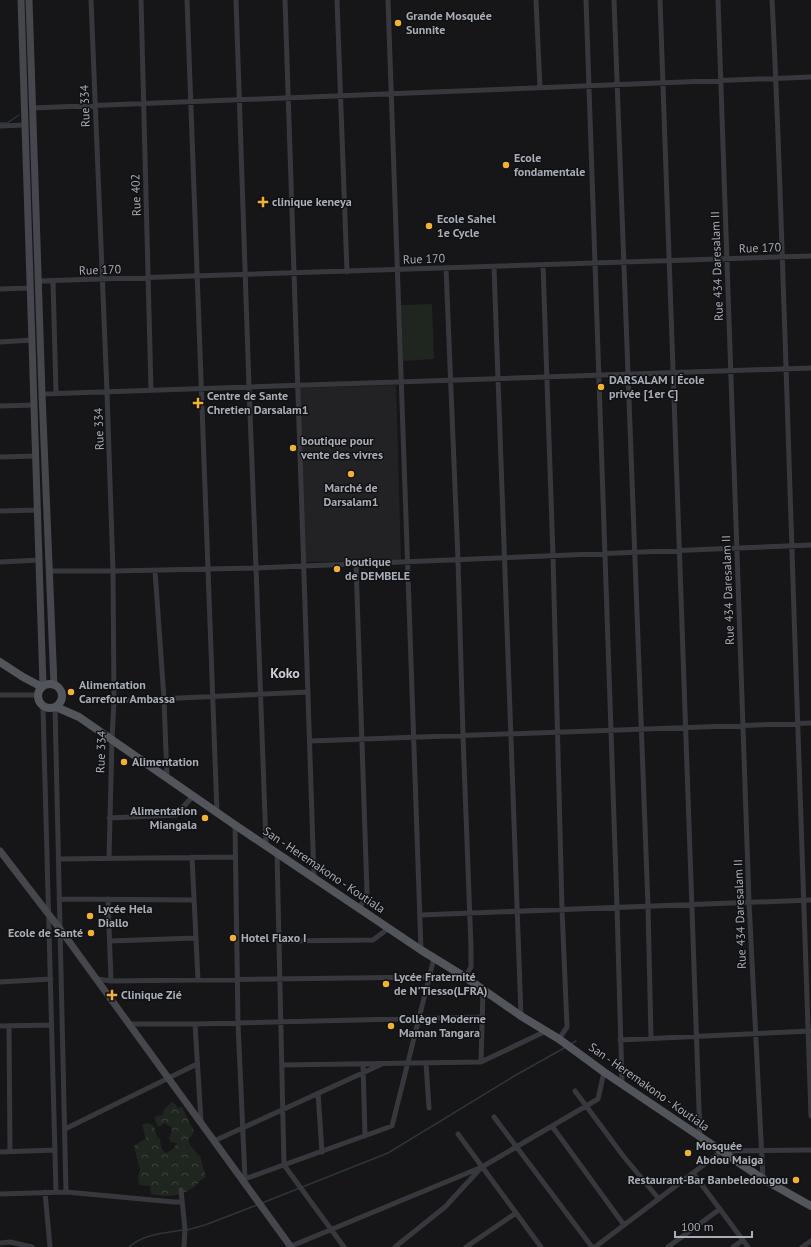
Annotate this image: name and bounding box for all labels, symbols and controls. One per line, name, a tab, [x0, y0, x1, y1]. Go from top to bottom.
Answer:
place label: Grande Mosquée Sunnite	[406, 8, 492, 37]
marker: Grande Mosquée Sunnite	[393, 18, 403, 28]
street label: Rue 334	[76, 84, 93, 127]
place label: Ecole fondamentale	[514, 150, 585, 179]
marker: Ecole fondamentale	[501, 160, 511, 170]
street label: Rue 402	[127, 174, 144, 216]
place label: clinique keneya	[272, 194, 352, 209]
marker: clinique keneya	[257, 196, 269, 208]
place label: Ecole Sahel 1e Cycle	[437, 211, 496, 240]
street label: Rue 434 Daresalam II	[707, 211, 726, 321]
marker: Ecole Sahel 1e Cycle	[424, 221, 434, 231]
street label: Rue 170	[739, 239, 782, 256]
street label: Rue 170	[403, 250, 446, 267]
street label: Rue 170	[79, 261, 122, 278]
place label: DARSALAM I École privée [1er C]	[609, 372, 705, 402]
marker: DARSALAM I École privée [1er C]	[596, 382, 606, 392]
place label: Centre de Sante Chretien Darsalam1	[207, 388, 309, 417]
marker: Centre de Sante Chretien Darsalam1	[192, 397, 204, 409]
street label: Rue 334	[90, 407, 107, 450]
place label: boutique pour vente des vivres	[300, 433, 383, 462]
marker: boutique pour vente des vivres	[288, 443, 298, 453]
marker: Marché de Darsalam1	[346, 469, 356, 479]
place label: Marché de Darsalam1	[324, 480, 378, 509]
street label: Rue 434 Daresalam II	[718, 535, 737, 645]
place label: boutique de DEMBELE	[345, 554, 410, 583]
marker: boutique de DEMBELE	[332, 564, 342, 574]
district label: Koko	[270, 664, 300, 682]
place label: Alimentation Carrefour Ambassa	[79, 677, 175, 706]
marker: Alimentation Carrefour Ambassa	[66, 687, 76, 697]
street label: Rue 334	[92, 730, 109, 773]
place label: Alimentation	[132, 754, 199, 769]
marker: Alimentation	[119, 757, 129, 767]
place label: Alimentation Miangala	[130, 803, 197, 832]
marker: Alimentation Miangala	[200, 813, 210, 823]
street label: San - Heremakono - Koutiala	[260, 823, 388, 916]
street label: Rue 434 Daresalam II	[730, 859, 749, 969]
place label: Lycée Hela Diallo	[98, 901, 152, 930]
marker: Lycée Hela Diallo	[85, 911, 95, 921]
place label: Ecole de Santé	[8, 925, 83, 940]
marker: Ecole de Santé	[86, 928, 96, 938]
place label: Hotel Flaxo I	[241, 930, 307, 945]
marker: Hotel Flaxo I	[228, 933, 238, 943]
place label: Lycée Fraternité de N'Tiesso(LFRA)	[394, 969, 488, 998]
marker: Lycée Fraternité de N'Tiesso(LFRA)	[381, 979, 391, 989]
place label: Clinique Zié	[121, 987, 182, 1002]
marker: Clinique Zié	[106, 989, 118, 1001]
place label: Collège Moderne Maman Tangara	[399, 1011, 486, 1040]
marker: Collège Moderne Maman Tangara	[386, 1021, 396, 1031]
street label: San - Heremakono - Koutiala	[586, 1039, 713, 1134]
place label: Mosquée Abdou Maiga	[696, 1138, 763, 1167]
marker: Mosquée Abdou Maiga	[683, 1148, 693, 1158]
place label: Restaurant-Bar Banbeledougou	[628, 1172, 788, 1187]
marker: Restaurant-Bar Banbeledougou	[791, 1175, 801, 1185]
scale bar	[675, 1213, 752, 1239]
text: 100 m	[681, 1219, 714, 1234]

